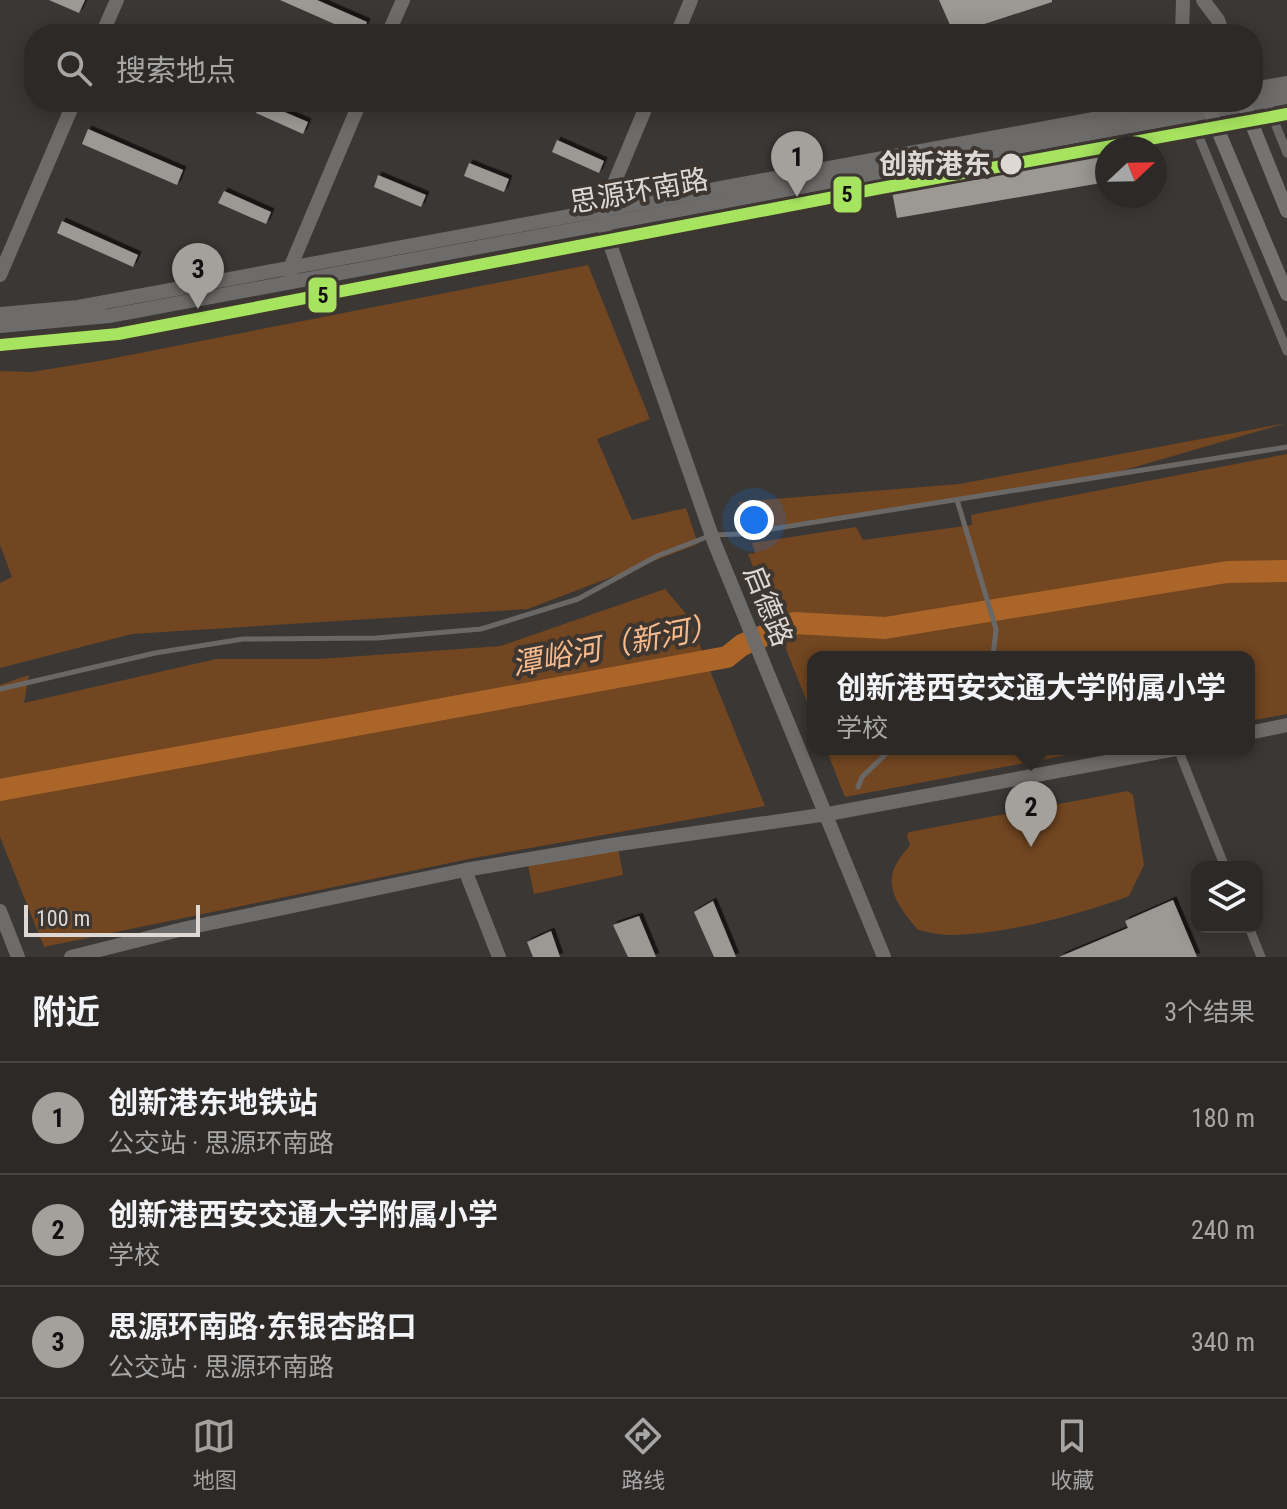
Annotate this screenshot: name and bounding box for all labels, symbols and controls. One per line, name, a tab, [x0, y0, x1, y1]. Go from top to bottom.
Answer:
search box	[24, 24, 1263, 112]
icon: search	[52, 46, 96, 90]
text: 搜索地点	[116, 53, 236, 88]
pin: 1	[771, 131, 823, 197]
north arrow	[1095, 136, 1167, 208]
place label: 创新港东	[879, 148, 991, 181]
marker: 创新港东	[998, 151, 1024, 177]
street label: 思源环南路	[567, 163, 711, 219]
line badge: 5	[832, 175, 863, 214]
text: 5	[841, 182, 853, 207]
pin: 3	[172, 243, 224, 309]
line badge: 5	[307, 276, 338, 314]
text: 5	[317, 283, 329, 308]
your location	[734, 500, 774, 540]
street label: 启德路	[737, 561, 799, 651]
water label: 潭峪河（新河）	[509, 608, 721, 682]
popup	[807, 651, 1255, 755]
text: 创新港西安交通大学附属小学	[836, 670, 1226, 705]
text: 学校	[836, 713, 888, 743]
pin: 2	[1005, 781, 1057, 847]
map controls	[1191, 861, 1263, 933]
button: layers	[1191, 861, 1263, 933]
scale bar	[24, 901, 200, 937]
text: 100 m	[36, 906, 90, 931]
text: 附近	[32, 992, 100, 1032]
text: 3个结果	[1164, 997, 1255, 1027]
text: 创新港东地铁站	[108, 1085, 318, 1120]
text: 1	[51, 1103, 65, 1133]
text: 180 m	[1191, 1103, 1255, 1133]
text: 公交站 · 思源环南路	[108, 1128, 334, 1158]
text: 创新港西安交通大学附属小学	[108, 1197, 498, 1232]
text: 2	[51, 1215, 65, 1245]
text: 240 m	[1191, 1215, 1255, 1245]
text: 学校	[108, 1240, 160, 1270]
text: 思源环南路·东银杏路口	[108, 1309, 417, 1344]
text: 3	[51, 1327, 65, 1357]
text: 340 m	[1191, 1327, 1255, 1357]
text: 公交站 · 思源环南路	[108, 1352, 334, 1382]
tab: 地图	[192, 1414, 237, 1494]
tab: 路线	[621, 1414, 666, 1494]
tab: 收藏	[1050, 1414, 1095, 1494]

